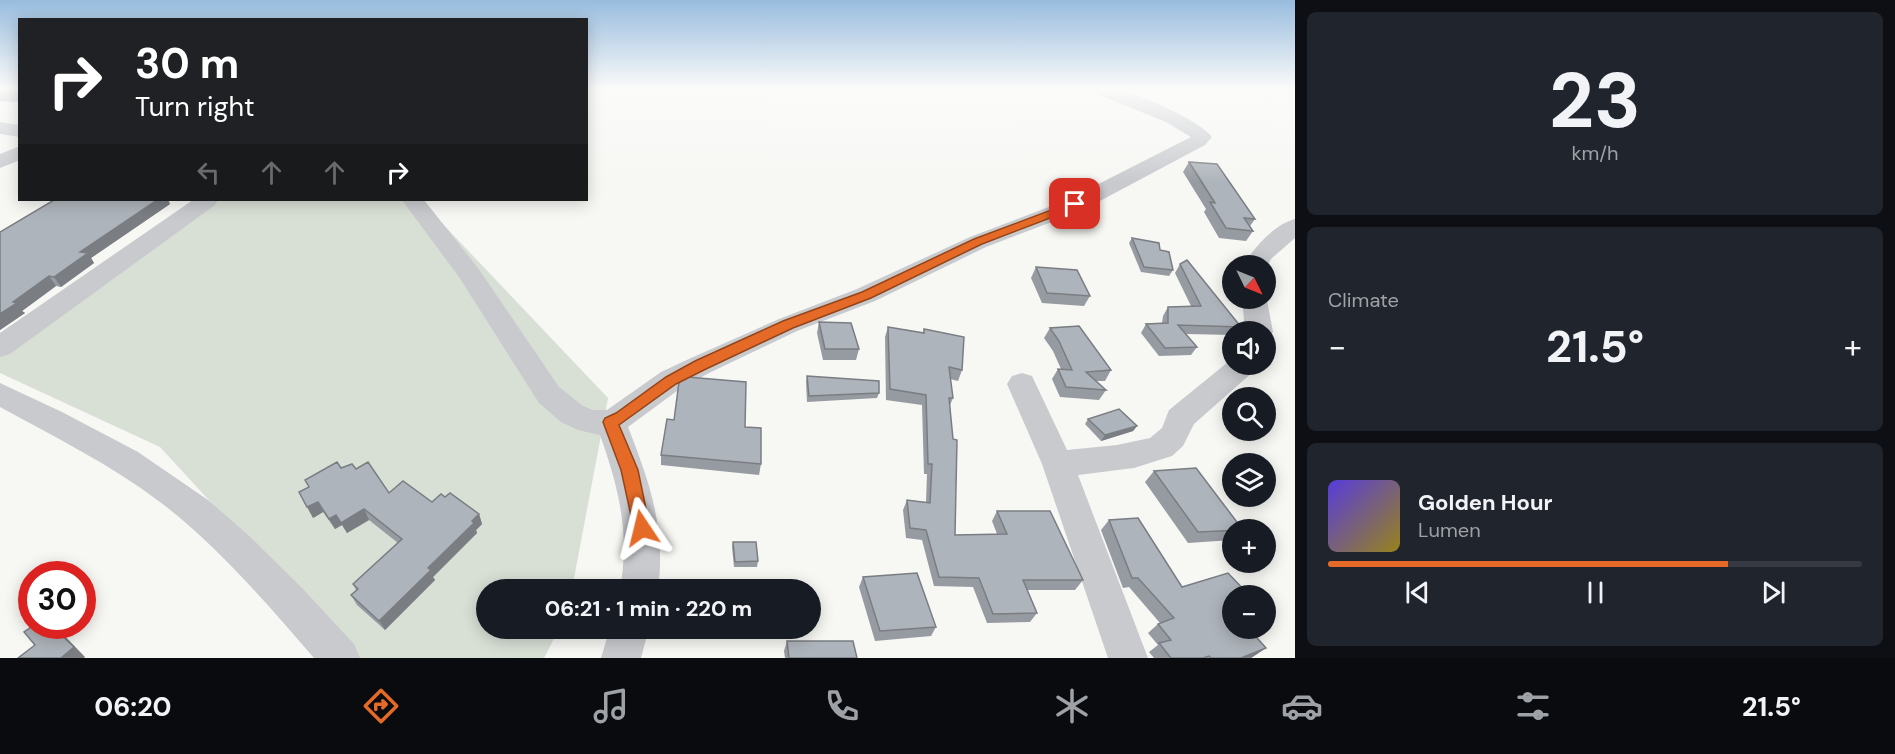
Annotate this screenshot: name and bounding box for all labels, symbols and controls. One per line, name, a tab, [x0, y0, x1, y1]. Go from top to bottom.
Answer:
text: 30 m	[135, 36, 239, 91]
icon: right	[36, 42, 114, 120]
text: 23	[1549, 50, 1641, 151]
text: Turn right	[135, 89, 255, 124]
text: km/h	[1571, 140, 1619, 166]
icon: left	[192, 156, 225, 189]
icon: ahead	[255, 156, 288, 189]
icon: ahead	[318, 156, 351, 189]
icon: right	[381, 156, 414, 189]
pin	[1049, 178, 1100, 229]
icon: arrive	[1058, 187, 1091, 220]
north arrow	[1222, 255, 1276, 309]
map controls	[1222, 255, 1276, 639]
text: Climate	[1328, 287, 1399, 313]
text: 21.5°	[1546, 317, 1644, 376]
button: sound	[1222, 321, 1276, 375]
text: −	[1328, 325, 1346, 368]
text: +	[1844, 325, 1862, 368]
button: search	[1222, 387, 1276, 441]
button: layers	[1222, 453, 1276, 507]
text: Golden Hour	[1418, 488, 1553, 517]
position arrow	[610, 496, 674, 560]
text: Lumen	[1418, 517, 1481, 543]
button: +	[1222, 519, 1276, 573]
speed limit sign: 30	[18, 561, 96, 639]
icon: previous	[1401, 576, 1434, 609]
icon: pause	[1579, 576, 1612, 609]
icon: next	[1757, 576, 1790, 609]
button: −	[1222, 585, 1276, 639]
text: 06:21 · 1 min · 220 m	[545, 594, 752, 623]
icon: directions	[360, 685, 402, 727]
icon: music	[590, 685, 632, 727]
icon: phone	[821, 685, 863, 727]
icon: climate	[1051, 685, 1093, 727]
icon: car	[1281, 685, 1323, 727]
icon: filters	[1512, 685, 1554, 727]
text: 06:20	[94, 689, 172, 724]
text: 21.5°	[1742, 689, 1801, 724]

